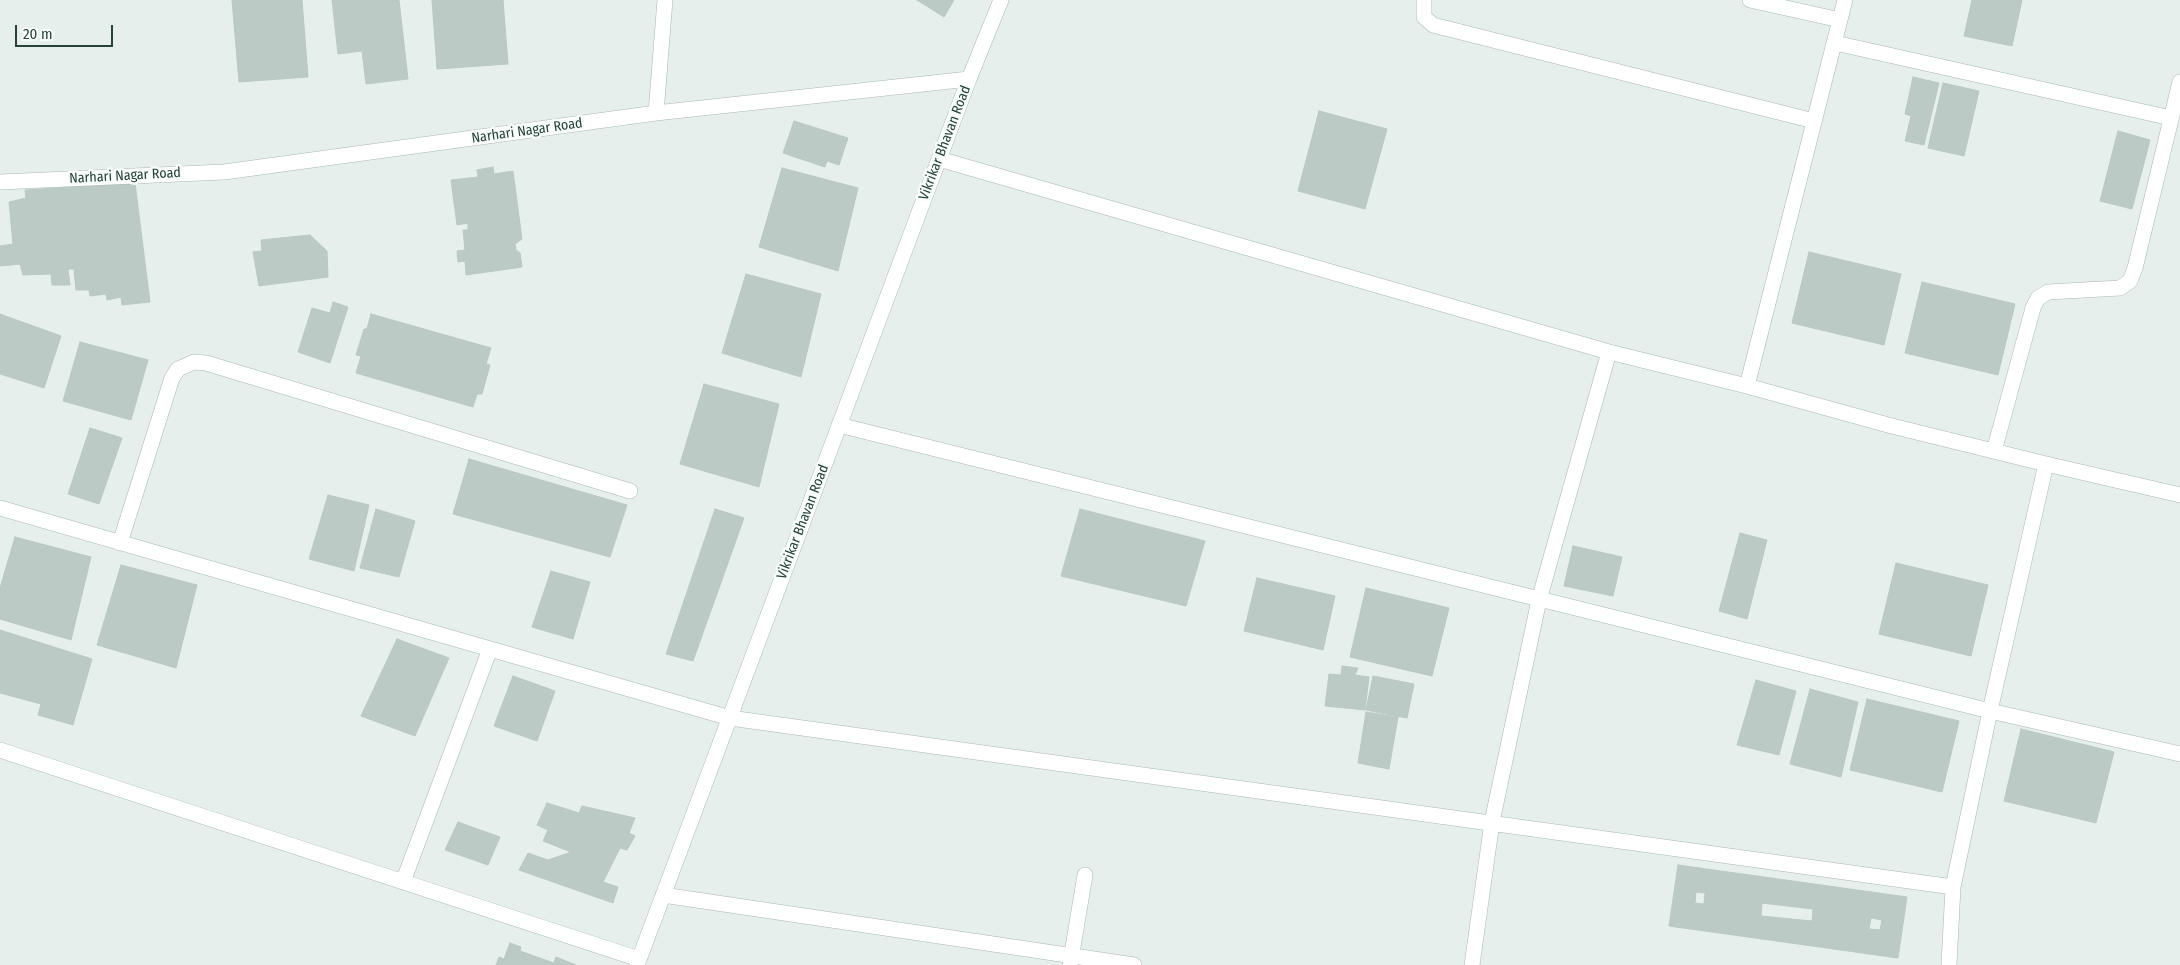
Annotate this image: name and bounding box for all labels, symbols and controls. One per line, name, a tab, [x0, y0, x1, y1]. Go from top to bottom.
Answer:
scale bar	[18, 15, 115, 47]
text: 20 m	[23, 25, 53, 43]
street label: Vikrikar Bhavan Road	[915, 83, 975, 203]
street label: Narhari Nagar Road	[470, 115, 584, 147]
street label: Narhari Nagar Road	[69, 165, 181, 187]
street label: Vikrikar Bhavan Road	[773, 462, 833, 582]

